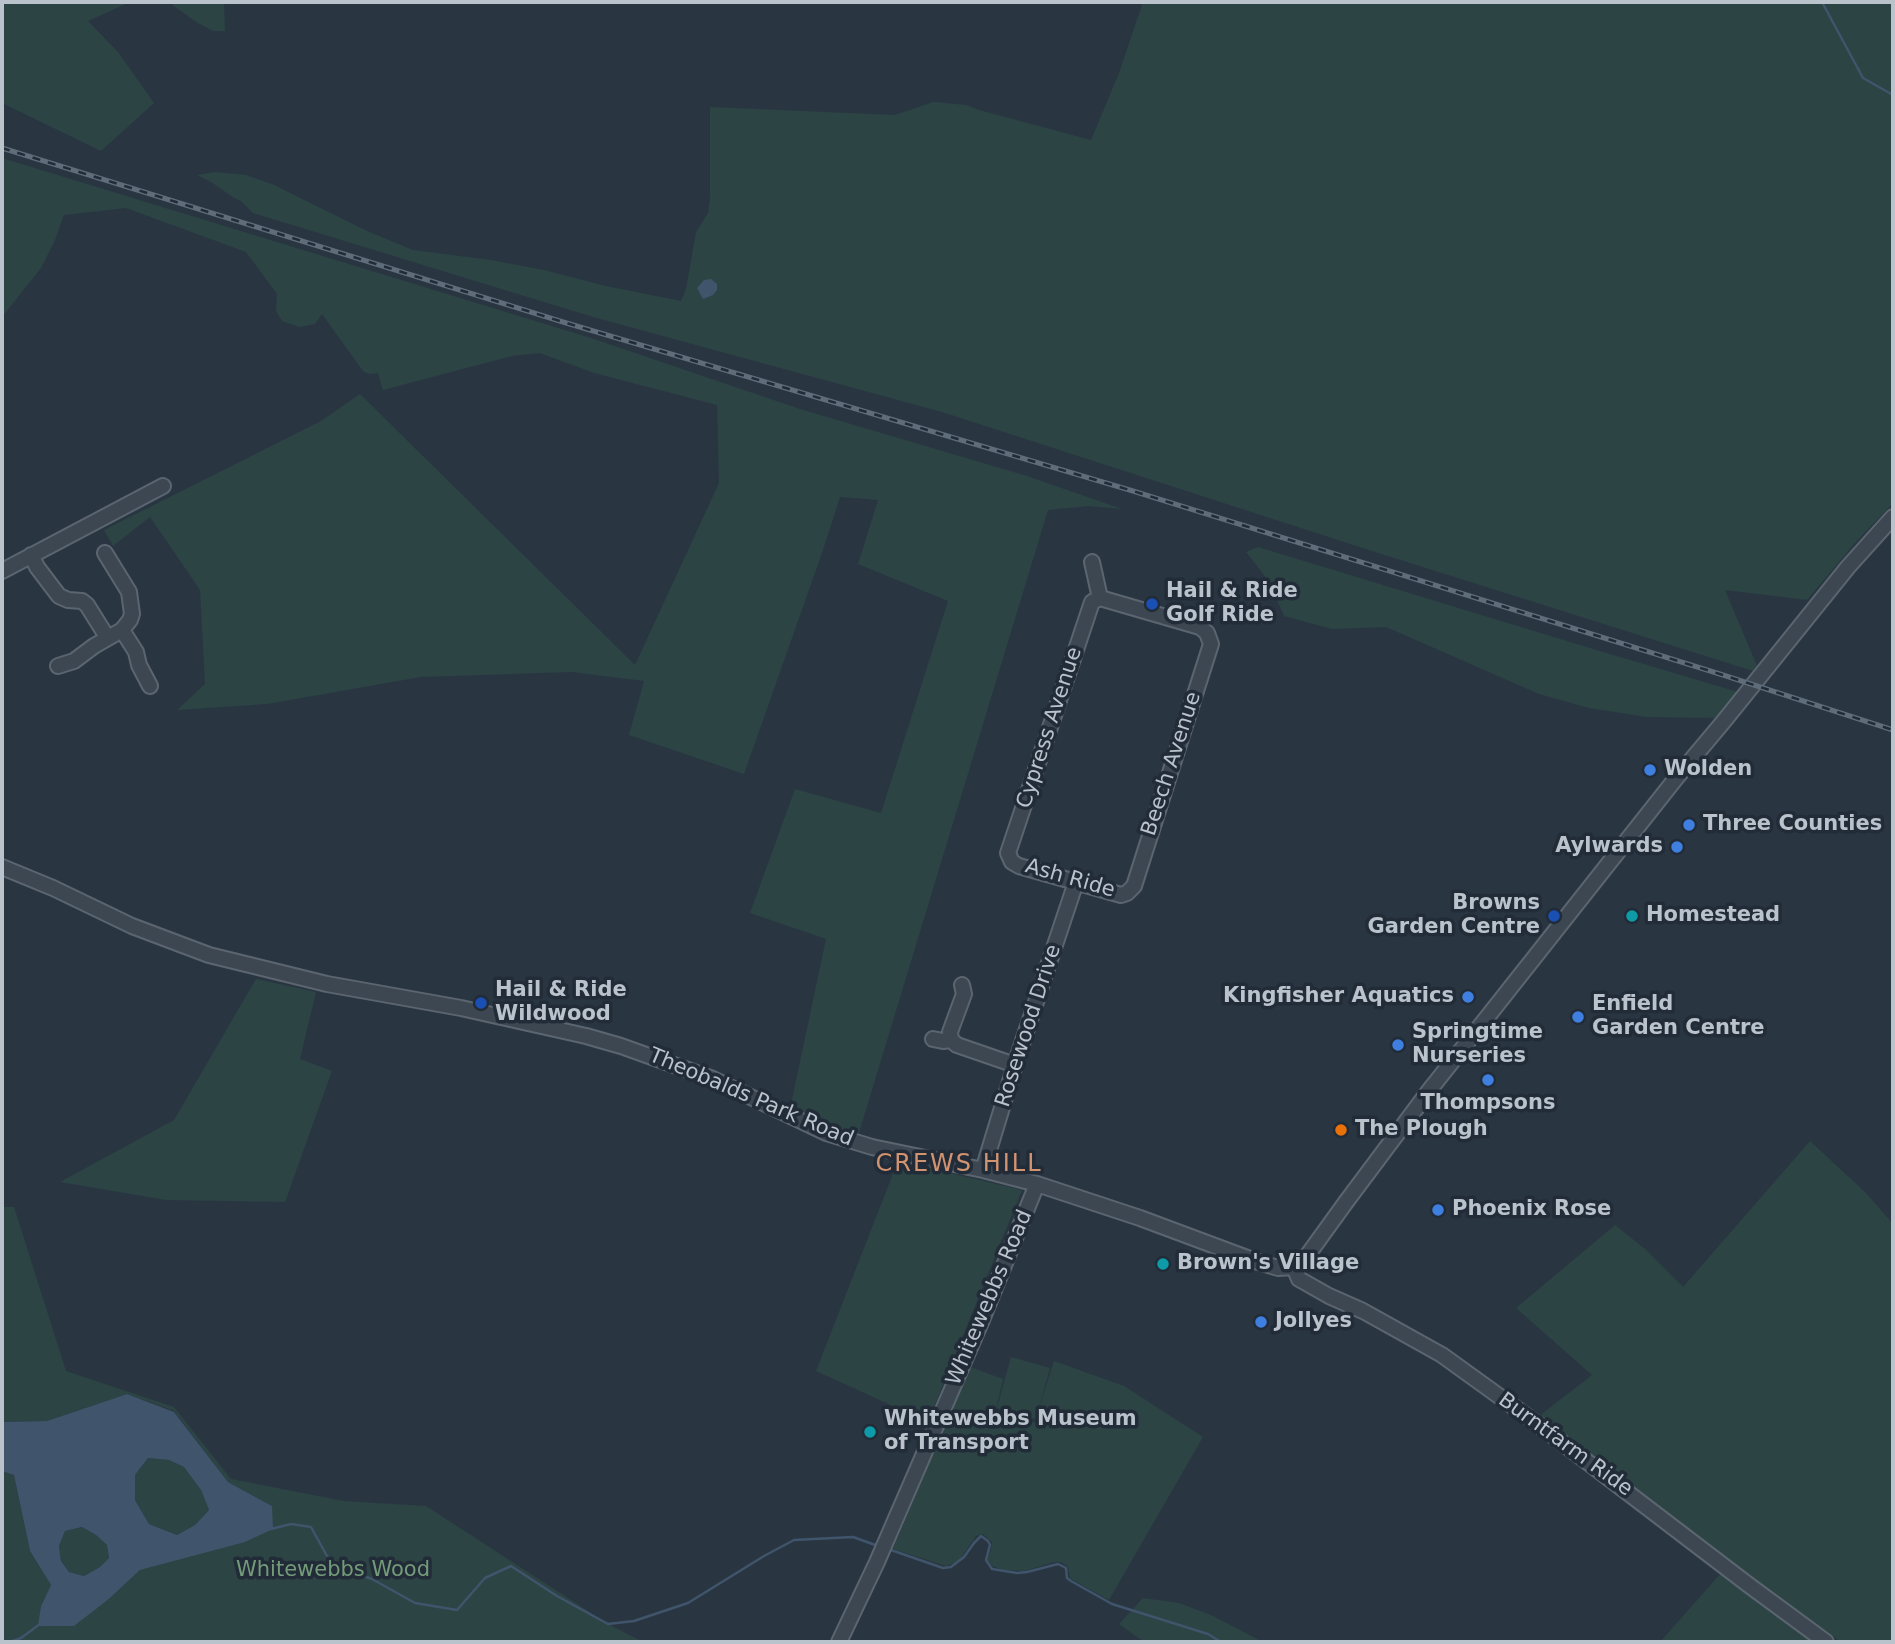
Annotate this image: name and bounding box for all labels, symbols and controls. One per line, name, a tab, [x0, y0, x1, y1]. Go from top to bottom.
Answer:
place label: Hail & Ride Golf Ride	[1166, 579, 1298, 629]
marker: Hail & Ride Golf Ride	[1144, 596, 1160, 612]
street label: Cypress Avenue	[1012, 644, 1088, 812]
street label: Beech Avenue	[1137, 689, 1207, 839]
place label: Wolden	[1664, 757, 1752, 783]
marker: Wolden	[1642, 762, 1658, 778]
place label: Three Counties	[1703, 812, 1882, 838]
marker: Three Counties	[1681, 817, 1697, 833]
place label: Aylwards	[1555, 834, 1663, 860]
marker: Aylwards	[1669, 839, 1685, 855]
street label: Ash Ride	[1022, 854, 1118, 904]
place label: Browns Garden Centre	[1367, 891, 1540, 941]
place label: Homestead	[1646, 903, 1780, 929]
marker: Browns Garden Centre	[1546, 908, 1562, 924]
marker: Homestead	[1624, 908, 1640, 924]
street label: Rosewood Drive	[991, 942, 1067, 1110]
place label: Hail & Ride Wildwood	[495, 978, 627, 1028]
place label: Kingfisher Aquatics	[1223, 984, 1454, 1010]
marker: Kingfisher Aquatics	[1460, 989, 1476, 1005]
place label: Enfield Garden Centre	[1592, 992, 1765, 1042]
marker: Hail & Ride Wildwood	[473, 995, 489, 1011]
marker: Enfield Garden Centre	[1570, 1009, 1586, 1025]
place label: Springtime Nurseries	[1412, 1020, 1543, 1070]
marker: Springtime Nurseries	[1390, 1037, 1406, 1053]
street label: Theobalds Park Road	[645, 1043, 857, 1153]
marker: Thompsons	[1480, 1072, 1496, 1088]
place label: Thompsons	[1421, 1091, 1555, 1117]
place label: The Plough	[1355, 1117, 1488, 1143]
marker: The Plough	[1333, 1122, 1349, 1138]
district label: CREWS HILL	[877, 1151, 1041, 1179]
place label: Phoenix Rose	[1452, 1197, 1611, 1223]
marker: Phoenix Rose	[1430, 1202, 1446, 1218]
street label: Whitewebbs Road	[942, 1206, 1038, 1390]
place label: Brown's Village	[1177, 1251, 1359, 1277]
marker: Brown's Village	[1155, 1256, 1171, 1272]
place label: Jollyes	[1275, 1309, 1352, 1335]
marker: Jollyes	[1253, 1314, 1269, 1330]
street label: Burntfarm Ride	[1493, 1388, 1637, 1502]
place label: Whitewebbs Museum of Transport	[884, 1407, 1137, 1457]
marker: Whitewebbs Museum of Transport	[862, 1424, 878, 1440]
park label: Whitewebbs Wood	[236, 1558, 430, 1584]

